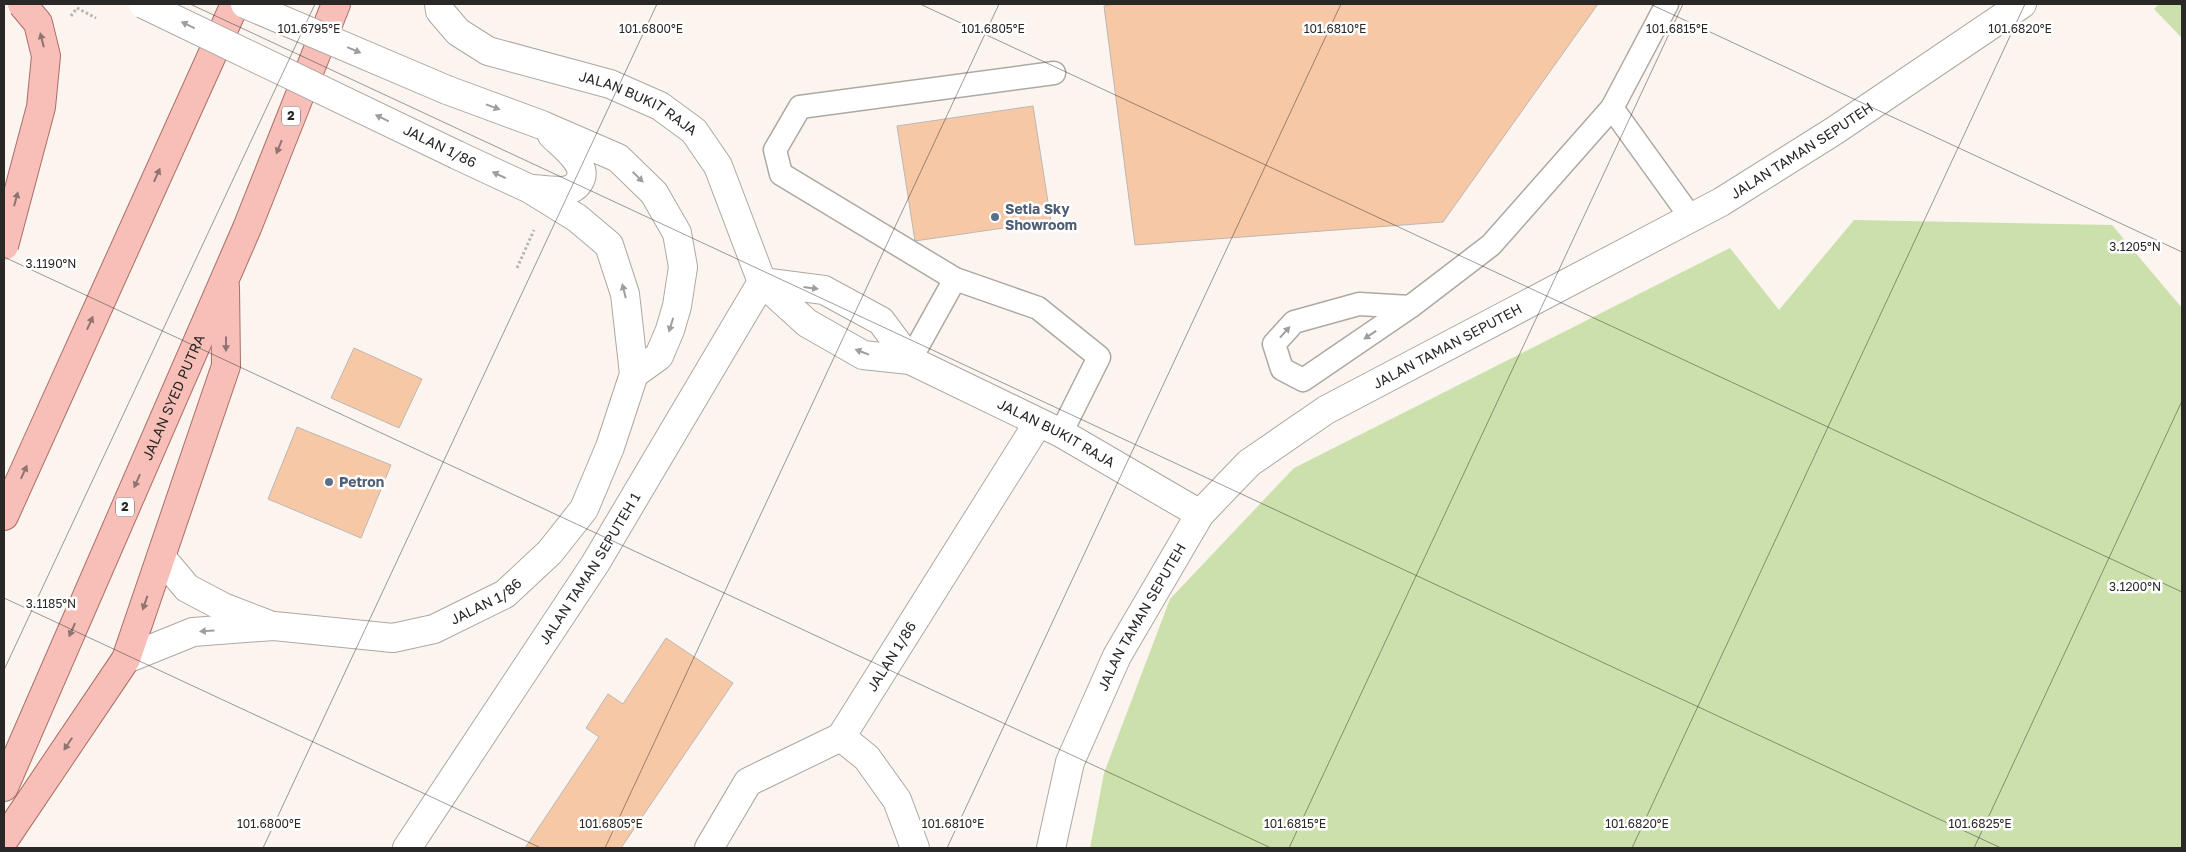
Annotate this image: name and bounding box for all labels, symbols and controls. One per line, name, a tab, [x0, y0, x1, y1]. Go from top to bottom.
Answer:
one-way arrow	[181, 20, 195, 28]
text: 101.6795°E	[278, 21, 340, 36]
text: 101.6800°E	[619, 21, 683, 36]
text: 101.6805°E	[961, 21, 1025, 36]
text: 101.6810°E	[1304, 21, 1366, 36]
text: 101.6815°E	[1646, 21, 1708, 36]
text: 101.6820°E	[1988, 21, 2052, 36]
one-way arrow	[38, 33, 46, 48]
one-way arrow	[347, 47, 361, 55]
street label: JALAN BUKIT RAJA	[577, 67, 701, 139]
street label: JALAN TAMAN SEPUTEH	[1727, 98, 1876, 202]
one-way arrow	[486, 103, 501, 111]
road number: 2	[282, 106, 300, 125]
one-way arrow	[374, 114, 389, 123]
street label: JALAN 1/86	[401, 121, 480, 171]
one-way arrow	[275, 139, 282, 154]
one-way arrow	[154, 168, 162, 182]
one-way arrow	[492, 170, 506, 178]
one-way arrow	[632, 171, 644, 183]
one-way arrow	[13, 191, 21, 206]
place label: Setia Sky Showroom	[1005, 200, 1077, 233]
marker: Setia Sky Showroom	[989, 211, 1001, 223]
text: 3.1205°N	[2109, 239, 2161, 254]
text: 3.1190°N	[26, 256, 76, 271]
one-way arrow	[620, 284, 628, 299]
one-way arrow	[803, 284, 819, 292]
street label: JALAN TAMAN SEPUTEH	[1370, 299, 1525, 392]
one-way arrow	[87, 316, 95, 330]
one-way arrow	[667, 318, 675, 333]
one-way arrow	[1279, 327, 1291, 339]
one-way arrow	[1363, 330, 1376, 340]
street label: JALAN SYED PUTRA	[138, 331, 208, 462]
one-way arrow	[222, 337, 230, 353]
one-way arrow	[854, 348, 869, 356]
street label: JALAN BUKIT RAJA	[995, 395, 1119, 471]
one-way arrow	[20, 465, 28, 479]
place label: Petron	[339, 473, 384, 490]
one-way arrow	[132, 474, 140, 488]
marker: Petron	[323, 476, 335, 488]
street label: JALAN TAMAN SEPUTEH 1	[535, 489, 644, 647]
road number: 2	[116, 498, 134, 516]
street label: JALAN TAMAN SEPUTEH	[1094, 540, 1189, 693]
street label: JALAN 1/86	[447, 574, 525, 628]
text: 3.1200°N	[2109, 579, 2161, 594]
one-way arrow	[141, 595, 148, 610]
text: 3.1185°N	[26, 596, 76, 611]
street label: JALAN 1/86	[863, 618, 919, 694]
one-way arrow	[67, 623, 75, 637]
one-way arrow	[199, 627, 215, 635]
one-way arrow	[63, 738, 73, 751]
text: 101.6800°E	[237, 816, 301, 831]
text: 101.6805°E	[579, 816, 643, 831]
text: 101.6810°E	[922, 816, 984, 831]
text: 101.6815°E	[1264, 816, 1326, 831]
text: 101.6820°E	[1605, 816, 1669, 831]
text: 101.6825°E	[1948, 816, 2012, 831]

